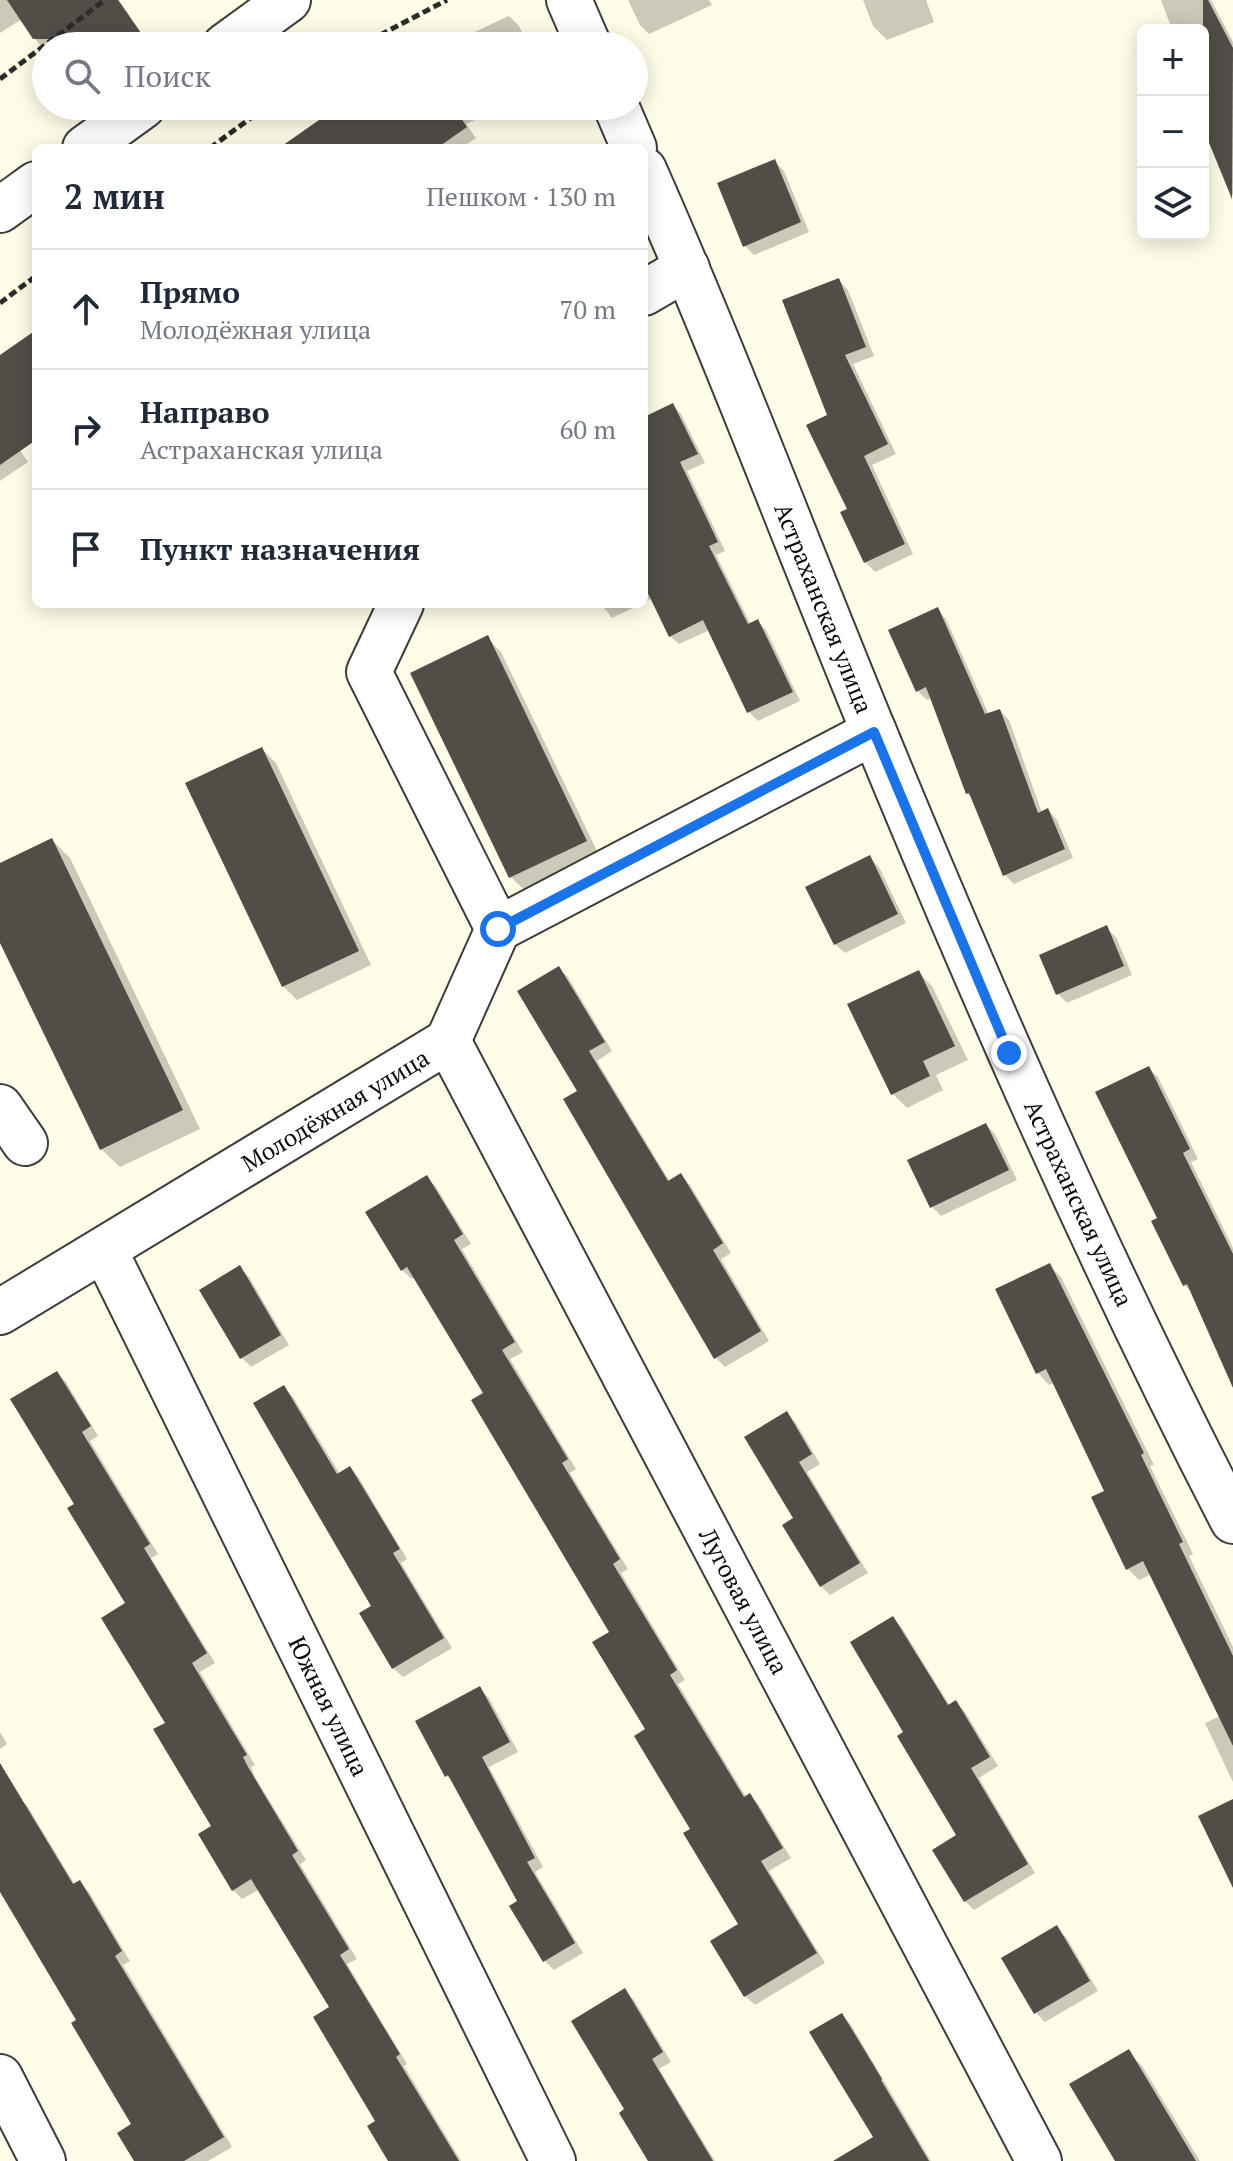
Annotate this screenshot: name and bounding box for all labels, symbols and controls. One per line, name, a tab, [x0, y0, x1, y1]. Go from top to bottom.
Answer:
map controls	[1137, 24, 1209, 240]
button: +	[1137, 24, 1209, 96]
search box	[32, 32, 648, 120]
icon: search	[60, 54, 104, 98]
text: Поиск	[124, 56, 211, 96]
button: −	[1137, 96, 1209, 168]
button: layers	[1137, 168, 1209, 240]
text: 2 мин	[64, 174, 165, 219]
text: Пешком · 130 m	[426, 179, 616, 213]
text: Прямо	[140, 272, 240, 312]
icon: ahead	[64, 287, 108, 331]
text: 70 m	[560, 292, 616, 326]
text: Молодёжная улица	[140, 312, 371, 346]
text: Направо	[140, 392, 270, 432]
icon: right	[64, 407, 108, 451]
text: 60 m	[560, 412, 616, 446]
text: Астраханская улица	[140, 432, 383, 466]
street label: Астраханская улица	[767, 498, 881, 718]
icon: arrive	[64, 527, 108, 571]
text: Пункт назначения	[140, 529, 420, 569]
route start	[480, 911, 516, 947]
route end	[991, 1035, 1027, 1071]
street label: Молодёжная улица	[235, 1041, 435, 1179]
street label: Астраханская улица	[1017, 1095, 1141, 1311]
street label: Луговая улица	[692, 1522, 796, 1680]
street label: Южная улица	[281, 1631, 377, 1781]

